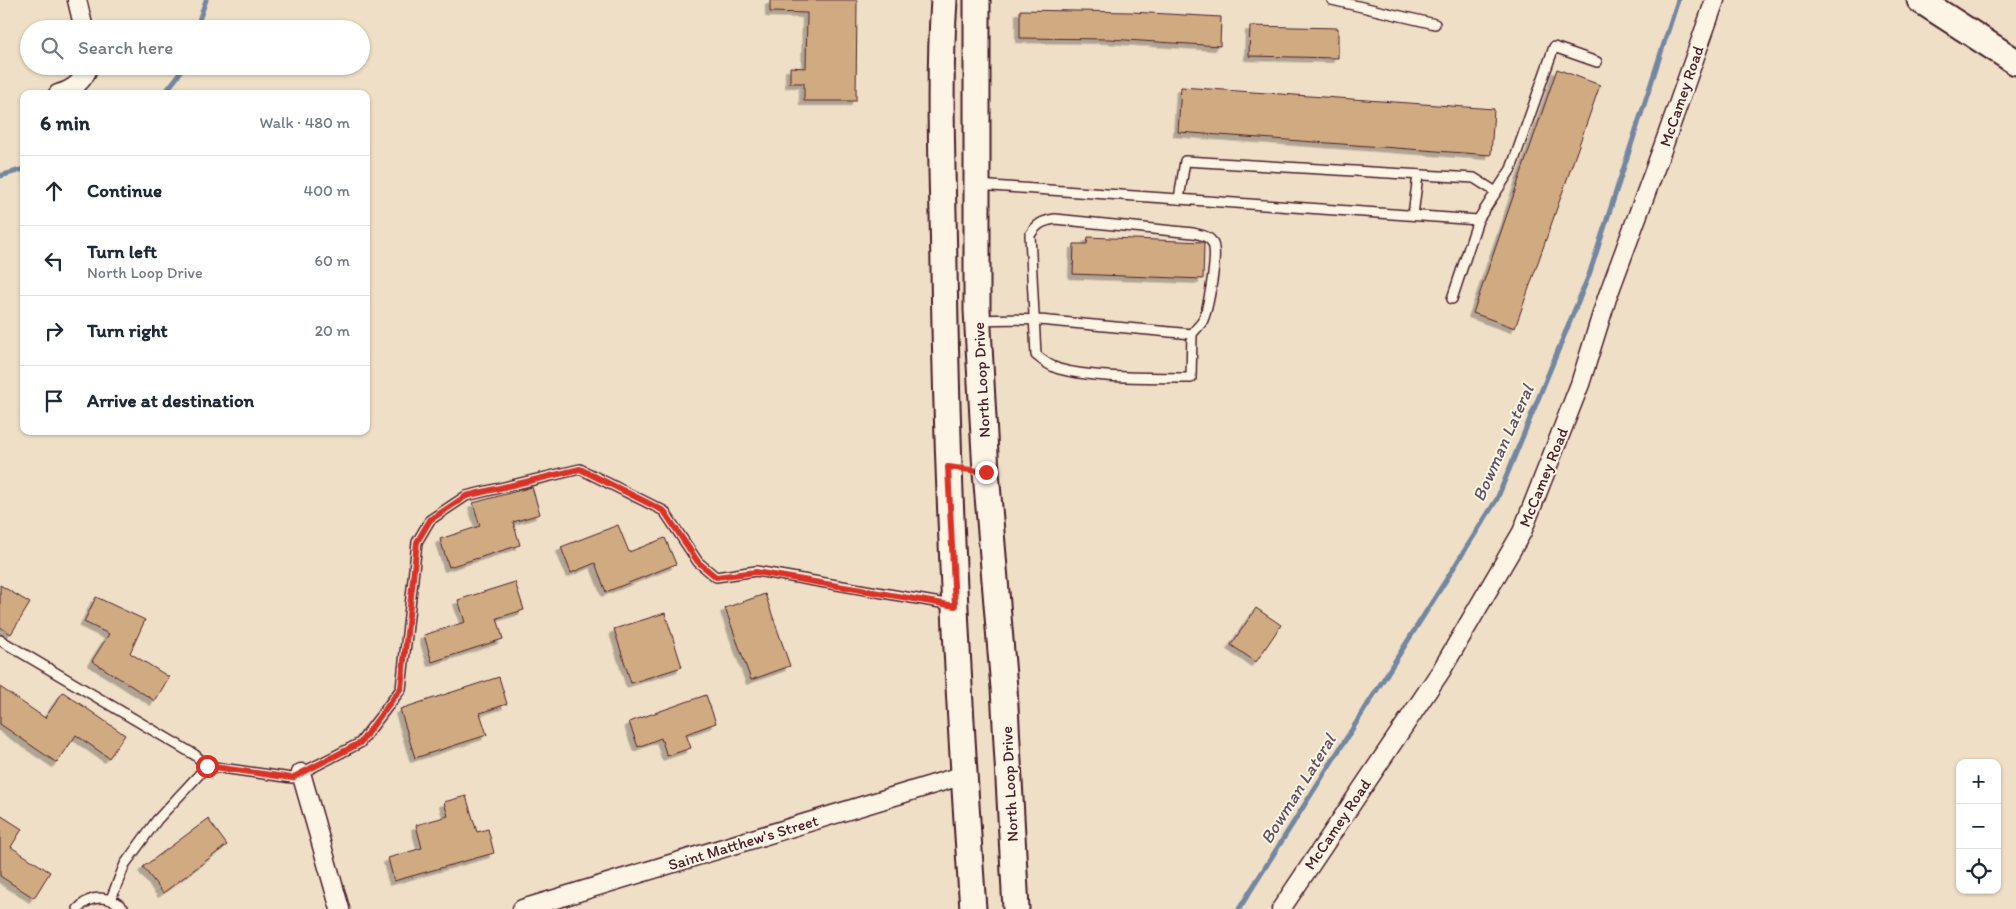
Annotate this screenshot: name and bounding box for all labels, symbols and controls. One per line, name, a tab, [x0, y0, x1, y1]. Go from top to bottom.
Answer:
search box	[20, 20, 370, 75]
icon: search	[38, 34, 66, 62]
text: Search here	[78, 36, 173, 59]
street label: McCamey Road	[1655, 43, 1708, 149]
text: 6 min	[40, 110, 90, 135]
text: Walk · 480 m	[260, 113, 350, 132]
icon: ahead	[40, 177, 68, 205]
text: Continue	[87, 179, 162, 202]
text: 400 m	[304, 181, 350, 200]
text: Turn left	[87, 240, 157, 263]
icon: left	[40, 247, 68, 275]
text: 60 m	[315, 251, 350, 270]
text: North Loop Drive	[87, 263, 203, 282]
icon: right	[40, 317, 68, 345]
text: Turn right	[87, 319, 168, 342]
text: 20 m	[315, 321, 350, 340]
street label: North Loop Drive	[969, 322, 994, 438]
water label: Bowman Lateral	[1467, 380, 1539, 505]
icon: arrive	[40, 387, 68, 415]
text: Arrive at destination	[87, 389, 254, 412]
street label: McCamey Road	[1515, 425, 1572, 530]
route end	[975, 461, 998, 484]
street label: North Loop Drive	[997, 726, 1022, 842]
water label: Bowman Lateral	[1255, 728, 1342, 848]
route start	[196, 755, 219, 778]
map controls	[1956, 759, 2001, 894]
button: +	[1956, 759, 2001, 804]
street label: McCamey Road	[1300, 775, 1375, 873]
button: −	[1956, 804, 2001, 849]
street label: Saint Matthew's Street	[666, 811, 821, 874]
button: locate	[1956, 849, 2001, 894]

